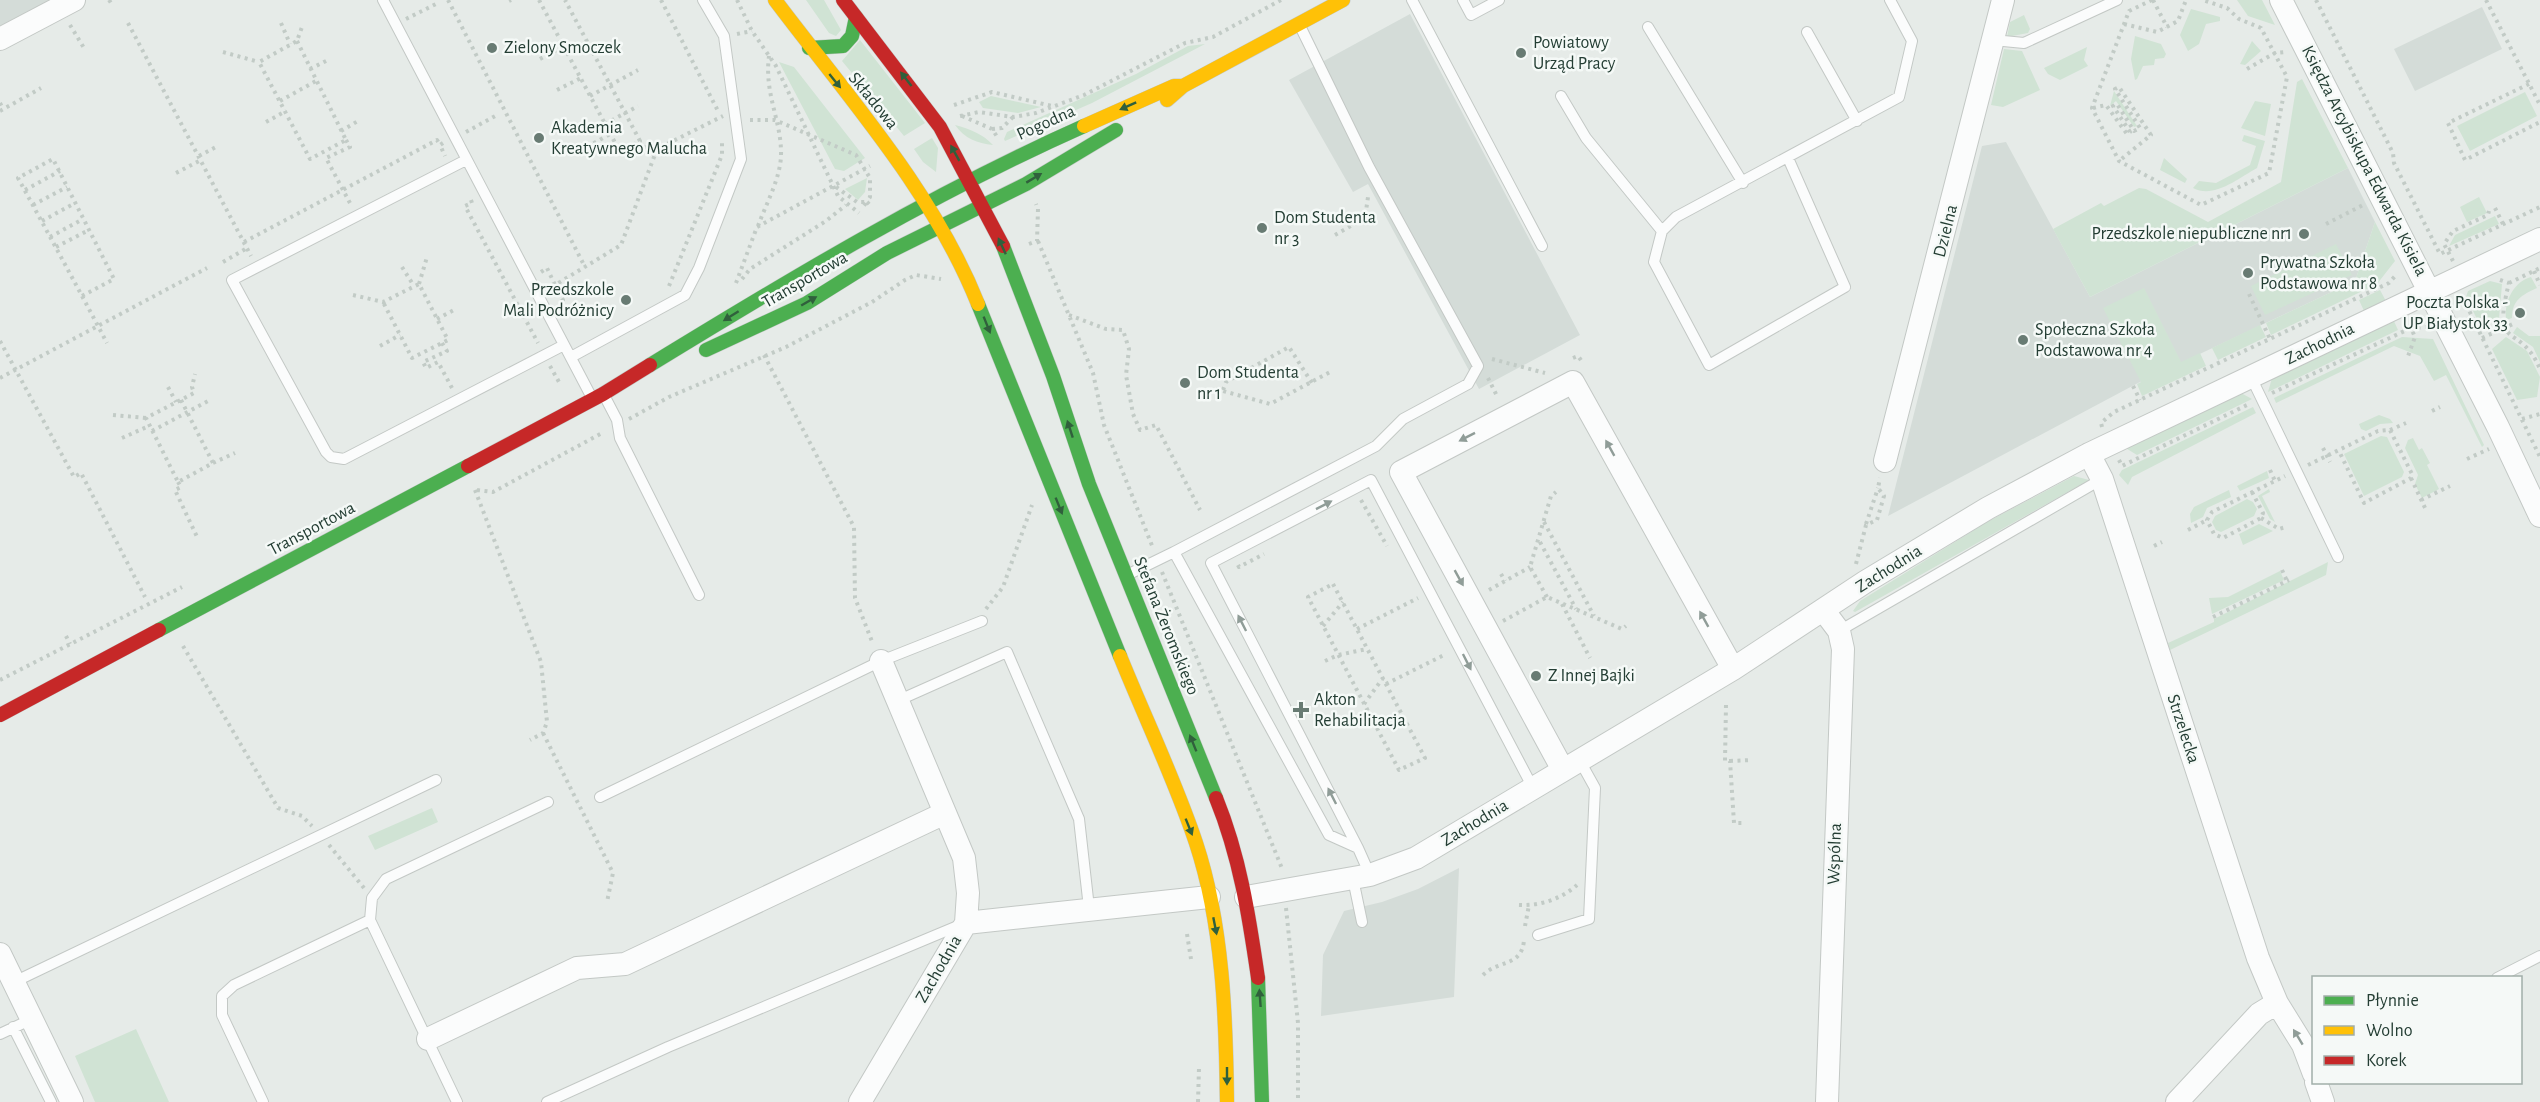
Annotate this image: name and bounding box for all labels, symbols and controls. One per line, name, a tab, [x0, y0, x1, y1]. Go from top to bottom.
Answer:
place label: Powiatowy Urząd Pracy	[1533, 34, 1616, 73]
place label: Zielony Smoczek	[504, 39, 622, 57]
marker: Zielony Smoczek	[485, 41, 499, 55]
street label: Księdza Arcybiskupa Edwarda Kisiela	[2298, 43, 2430, 279]
marker: Powiatowy Urząd Pracy	[1514, 46, 1528, 60]
street label: Składowa	[845, 69, 901, 133]
one-way arrow	[900, 72, 912, 88]
one-way arrow	[828, 73, 841, 89]
one-way arrow	[1119, 101, 1137, 111]
street label: Pogodna	[1014, 102, 1078, 144]
place label: Akademia Kreatywnego Malucha	[551, 119, 707, 158]
marker: Akademia Kreatywnego Malucha	[532, 131, 546, 145]
one-way arrow	[949, 145, 960, 161]
one-way arrow	[1026, 173, 1042, 184]
street label: Dzielna	[1931, 203, 1961, 259]
place label: Dom Studenta nr 3	[1274, 209, 1376, 248]
marker: Dom Studenta nr 3	[1255, 221, 1269, 235]
place label: Przedszkole niepubliczne nr1	[2091, 225, 2292, 243]
marker: Przedszkole niepubliczne nr1	[2297, 227, 2311, 241]
one-way arrow	[997, 236, 1007, 254]
street label: Transportowa	[759, 248, 851, 312]
place label: Prywatna Szkoła Podstawowa nr 8	[2260, 254, 2377, 293]
marker: Prywatna Szkoła Podstawowa nr 8	[2241, 266, 2255, 280]
place label: Przedszkole Mali Podróżnicy	[503, 281, 614, 320]
marker: Przedszkole Mali Podróżnicy	[619, 293, 633, 307]
place label: Poczta Polska - UP Białystok 33	[2403, 294, 2508, 333]
one-way arrow	[801, 295, 817, 306]
marker: Poczta Polska - UP Białystok 33	[2513, 306, 2527, 320]
one-way arrow	[723, 311, 739, 322]
one-way arrow	[983, 316, 992, 334]
street label: Zachodnia	[2283, 320, 2357, 368]
place label: Społeczna Szkoła Podstawowa nr 4	[2035, 321, 2155, 360]
marker: Społeczna Szkoła Podstawowa nr 4	[2016, 333, 2030, 347]
place label: Dom Studenta nr 1	[1197, 364, 1299, 403]
marker: Dom Studenta nr 1	[1178, 376, 1192, 390]
one-way arrow	[1065, 419, 1075, 437]
one-way arrow	[1458, 432, 1475, 442]
one-way arrow	[1604, 440, 1615, 456]
one-way arrow	[1055, 497, 1065, 515]
street label: Transportowa	[266, 499, 358, 559]
one-way arrow	[1316, 500, 1333, 509]
street label: Zachodnia	[1853, 542, 1925, 596]
street label: Stefana Żeromskiego	[1130, 554, 1204, 698]
one-way arrow	[1454, 570, 1464, 587]
one-way arrow	[1699, 610, 1709, 627]
one-way arrow	[1237, 614, 1247, 631]
one-way arrow	[1461, 653, 1471, 671]
place label: Z Innej Bajki	[1548, 667, 1635, 685]
marker: Z Innej Bajki	[1529, 669, 1543, 683]
place label: Akton Rehabilitacja	[1314, 691, 1406, 730]
street label: Strzelecka	[2163, 692, 2203, 766]
marker: Akton Rehabilitacja	[1292, 701, 1310, 719]
one-way arrow	[1188, 734, 1198, 752]
one-way arrow	[1327, 788, 1337, 805]
street label: Zachodnia	[1439, 796, 1511, 850]
one-way arrow	[1184, 819, 1194, 837]
street label: Wspólna	[1825, 823, 1845, 885]
one-way arrow	[1211, 917, 1220, 936]
street label: Zachodnia	[913, 932, 965, 1006]
legend	[2312, 976, 2522, 1084]
one-way arrow	[1256, 989, 1265, 1008]
text: Płynnie	[2366, 992, 2419, 1010]
text: Wolno	[2366, 1022, 2413, 1040]
one-way arrow	[2292, 1029, 2303, 1045]
text: Korek	[2366, 1052, 2407, 1070]
one-way arrow	[1222, 1067, 1232, 1086]

